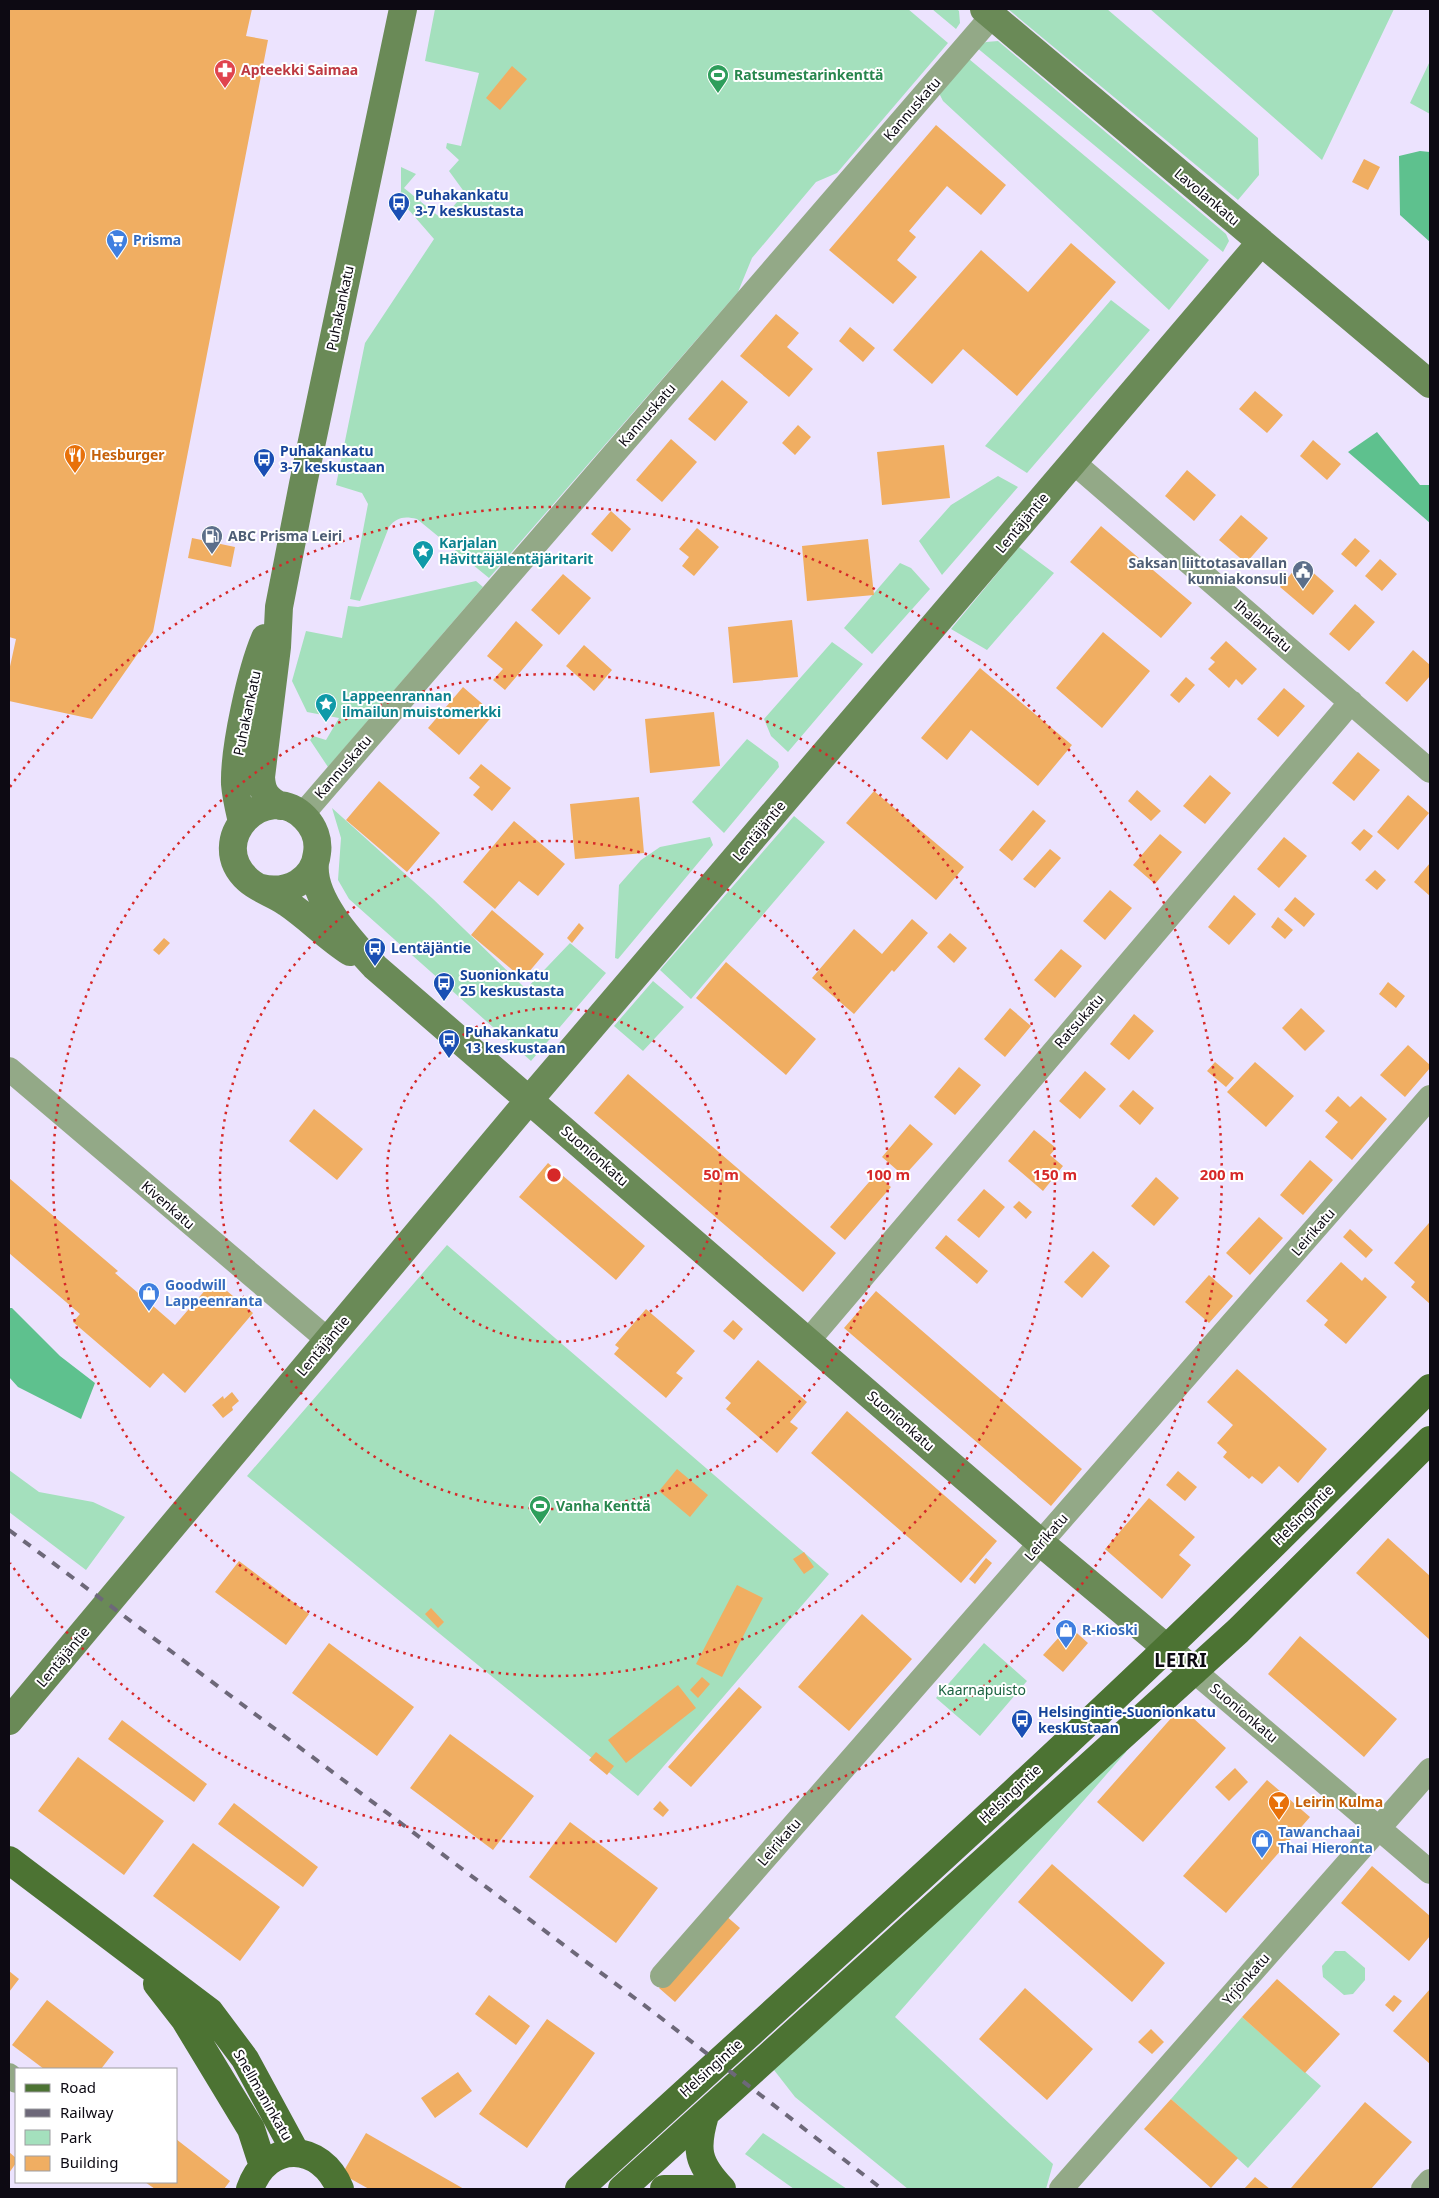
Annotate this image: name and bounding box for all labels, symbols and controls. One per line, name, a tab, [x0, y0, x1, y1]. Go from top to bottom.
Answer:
pharmacy icon: Apteekki Saimaa	[213, 58, 237, 89]
place label: Apteekki Saimaa	[241, 60, 358, 79]
sports icon: Ratsumestarinkenttä	[706, 63, 730, 94]
place label: Ratsumestarinkenttä	[734, 65, 884, 84]
street label: Kannuskatu	[879, 73, 944, 144]
street label: Lavolankatu	[1171, 164, 1244, 230]
place label: Puhakankatu 3-7 keskustasta	[415, 185, 524, 220]
bus stop icon: Puhakankatu 3-7 keskustasta	[387, 191, 411, 222]
supermarket icon: Prisma	[105, 228, 129, 259]
place label: Prisma	[133, 230, 181, 249]
street label: Puhakankatu	[321, 264, 358, 352]
street label: Kannuskatu	[614, 379, 679, 450]
place label: Puhakankatu 3-7 keskustaan	[280, 441, 385, 476]
restaurant icon: Hesburger	[63, 443, 87, 474]
place label: Hesburger	[91, 445, 165, 464]
bus stop icon: Puhakankatu 3-7 keskustaan	[252, 447, 276, 478]
street label: Lentäjäntie	[991, 488, 1053, 557]
fuel station icon: ABC Prisma Leiri	[200, 524, 224, 555]
place label: ABC Prisma Leiri	[228, 526, 342, 545]
place label: Karjalan Hävittäjälentäjäritarit	[439, 533, 593, 568]
place icon: Karjalan Hävittäjälentäjäritarit	[411, 539, 435, 570]
place label: Saksan liittotasavallan kunniakonsuli	[1129, 553, 1287, 588]
public building icon: Saksan liittotasavallan kunniakonsuli	[1291, 559, 1315, 590]
street label: Ihalankatu	[1231, 595, 1296, 656]
street label: Puhakankatu	[228, 669, 265, 757]
place label: Lappeenrannan ilmailun muistomerkki	[342, 686, 501, 721]
place icon: Lappeenrannan ilmailun muistomerkki	[314, 692, 338, 723]
street label: Kannuskatu	[310, 731, 375, 802]
street label: Lentäjäntie	[728, 796, 790, 865]
bus stop icon: Lentäjäntie	[363, 936, 387, 967]
place label: Lentäjäntie	[391, 938, 471, 957]
place label: Suonionkatu 25 keskustasta	[460, 965, 564, 1000]
bus stop icon: Suonionkatu 25 keskustasta	[432, 971, 456, 1002]
street label: Ratsukatu	[1050, 990, 1107, 1052]
place label: Puhakankatu 13 keskustaan	[465, 1022, 565, 1057]
bus stop icon: Puhakankatu 13 keskustaan	[437, 1028, 461, 1059]
street label: Suonionkatu	[558, 1121, 633, 1190]
text: 50 m	[703, 1164, 739, 1184]
text: 100 m	[866, 1164, 910, 1184]
text: 150 m	[1033, 1164, 1077, 1184]
text: 200 m	[1200, 1164, 1244, 1184]
centre of rings	[545, 1166, 563, 1184]
street label: Kivenkatu	[138, 1176, 199, 1233]
street label: Leirikatu	[1287, 1204, 1339, 1260]
place label: Goodwill Lappeenranta	[165, 1275, 263, 1310]
shop icon: Goodwill Lappeenranta	[137, 1281, 161, 1312]
street label: Lentäjäntie	[292, 1311, 354, 1380]
street label: Suonionkatu	[864, 1386, 939, 1455]
street label: Helsingintie	[1268, 1480, 1337, 1549]
sports icon: Vanha Kenttä	[528, 1494, 552, 1525]
place label: Vanha Kenttä	[556, 1496, 651, 1515]
street label: Leirikatu	[1020, 1509, 1072, 1565]
shop icon: R-Kioski	[1054, 1618, 1078, 1649]
place label: R-Kioski	[1082, 1620, 1138, 1639]
street label: Lentäjäntie	[32, 1622, 94, 1691]
district label: LEIRI	[1154, 1647, 1208, 1673]
street label: Suonionkatu	[1206, 1679, 1282, 1747]
park label: Kaarnapuisto	[938, 1680, 1026, 1699]
place label: Helsingintie-Suonionkatu keskustaan	[1038, 1702, 1216, 1737]
bus stop icon: Helsingintie-Suonionkatu keskustaan	[1010, 1708, 1034, 1739]
street label: Helsingintie	[975, 1760, 1045, 1827]
bar icon: Leirin Kulma	[1267, 1790, 1291, 1821]
place label: Leirin Kulma	[1295, 1792, 1383, 1811]
street label: Leirikatu	[753, 1814, 805, 1870]
place label: Tawanchaai Thai Hieronta	[1278, 1822, 1373, 1857]
shop icon: Tawanchaai Thai Hieronta	[1250, 1828, 1274, 1859]
street label: Yrjönkatu	[1218, 1949, 1273, 2009]
street label: Helsingintie	[675, 2034, 746, 2101]
street label: Snellmaninkatu	[230, 2046, 297, 2144]
legend	[15, 2068, 178, 2183]
text: Road	[60, 2077, 96, 2097]
text: Railway	[60, 2102, 114, 2122]
text: Park	[60, 2127, 92, 2147]
text: Building	[60, 2152, 118, 2172]

